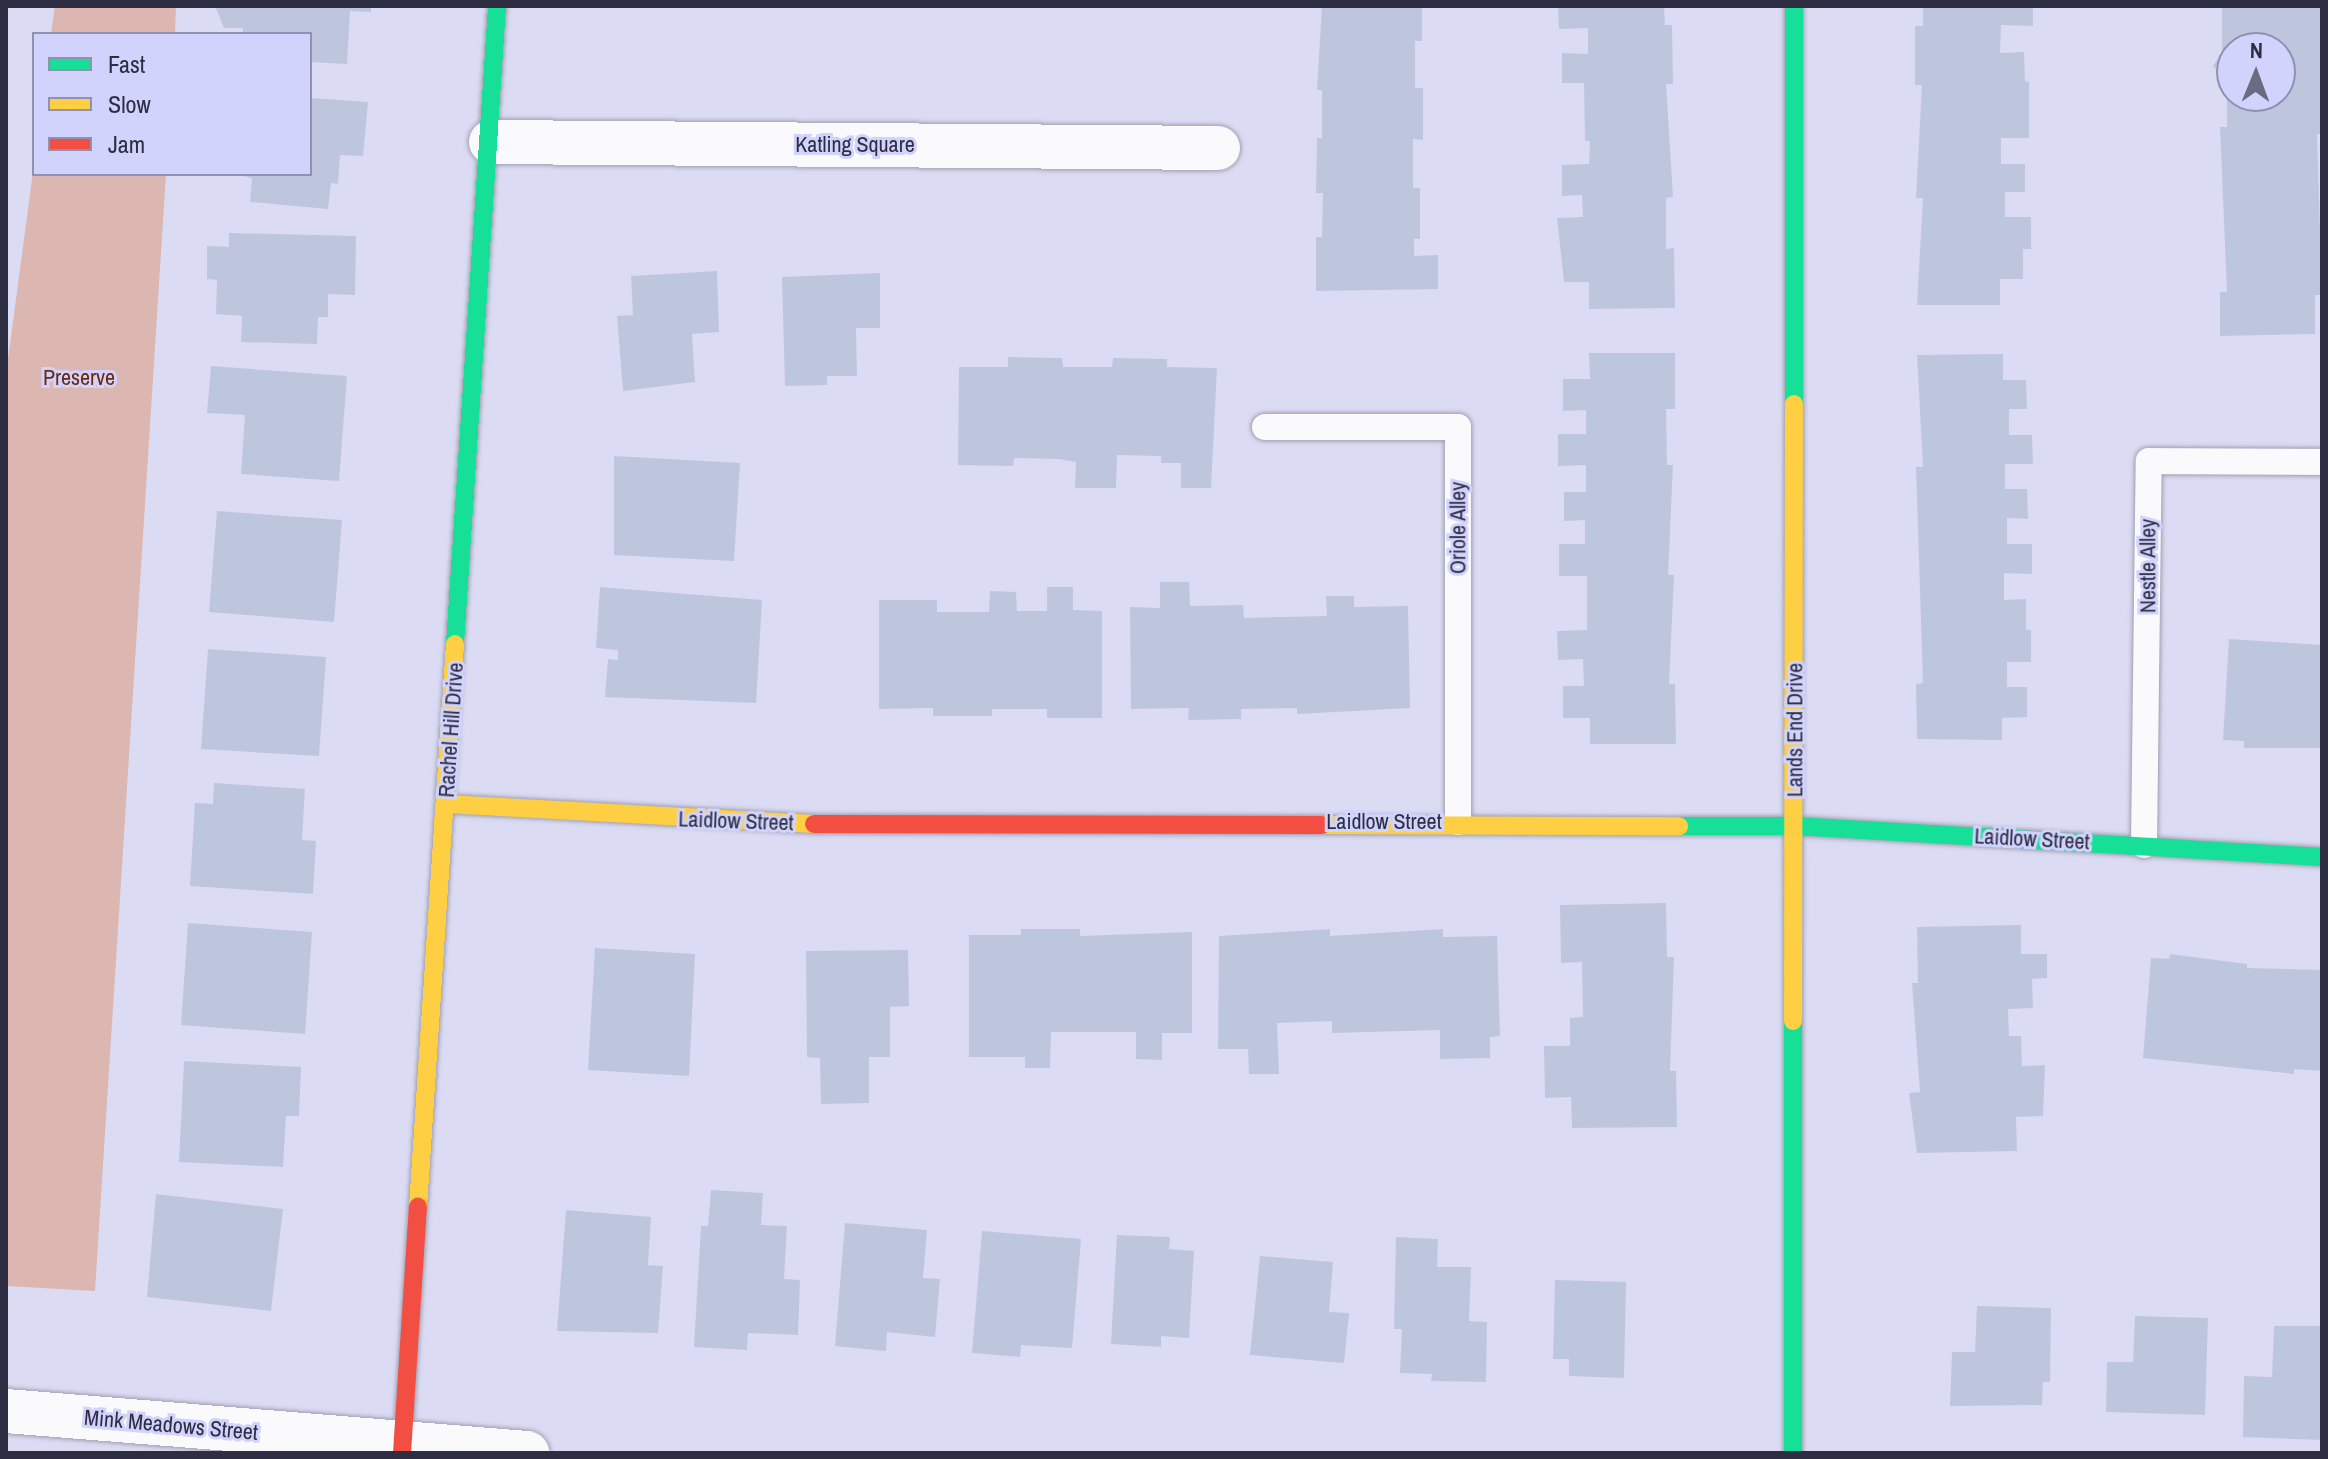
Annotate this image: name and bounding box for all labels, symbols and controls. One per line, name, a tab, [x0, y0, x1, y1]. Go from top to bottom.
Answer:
legend	[32, 32, 312, 176]
north arrow	[2216, 32, 2296, 112]
text: N	[2250, 35, 2263, 65]
text: Fast	[108, 48, 145, 80]
text: Slow	[108, 88, 151, 120]
text: Jam	[108, 128, 145, 160]
street label: Katling Square	[795, 132, 915, 158]
park label: Preserve	[43, 365, 115, 391]
street label: Oriole Alley	[1445, 481, 1471, 575]
street label: Nestle Alley	[2135, 518, 2161, 614]
street label: Rachel Hill Drive	[433, 662, 469, 798]
street label: Lands End Drive	[1782, 663, 1808, 797]
street label: Laidlow Street	[678, 806, 794, 836]
street label: Laidlow Street	[1326, 809, 1442, 835]
street label: Laidlow Street	[1974, 823, 2090, 855]
street label: Mink Meadows Street	[83, 1404, 259, 1446]

